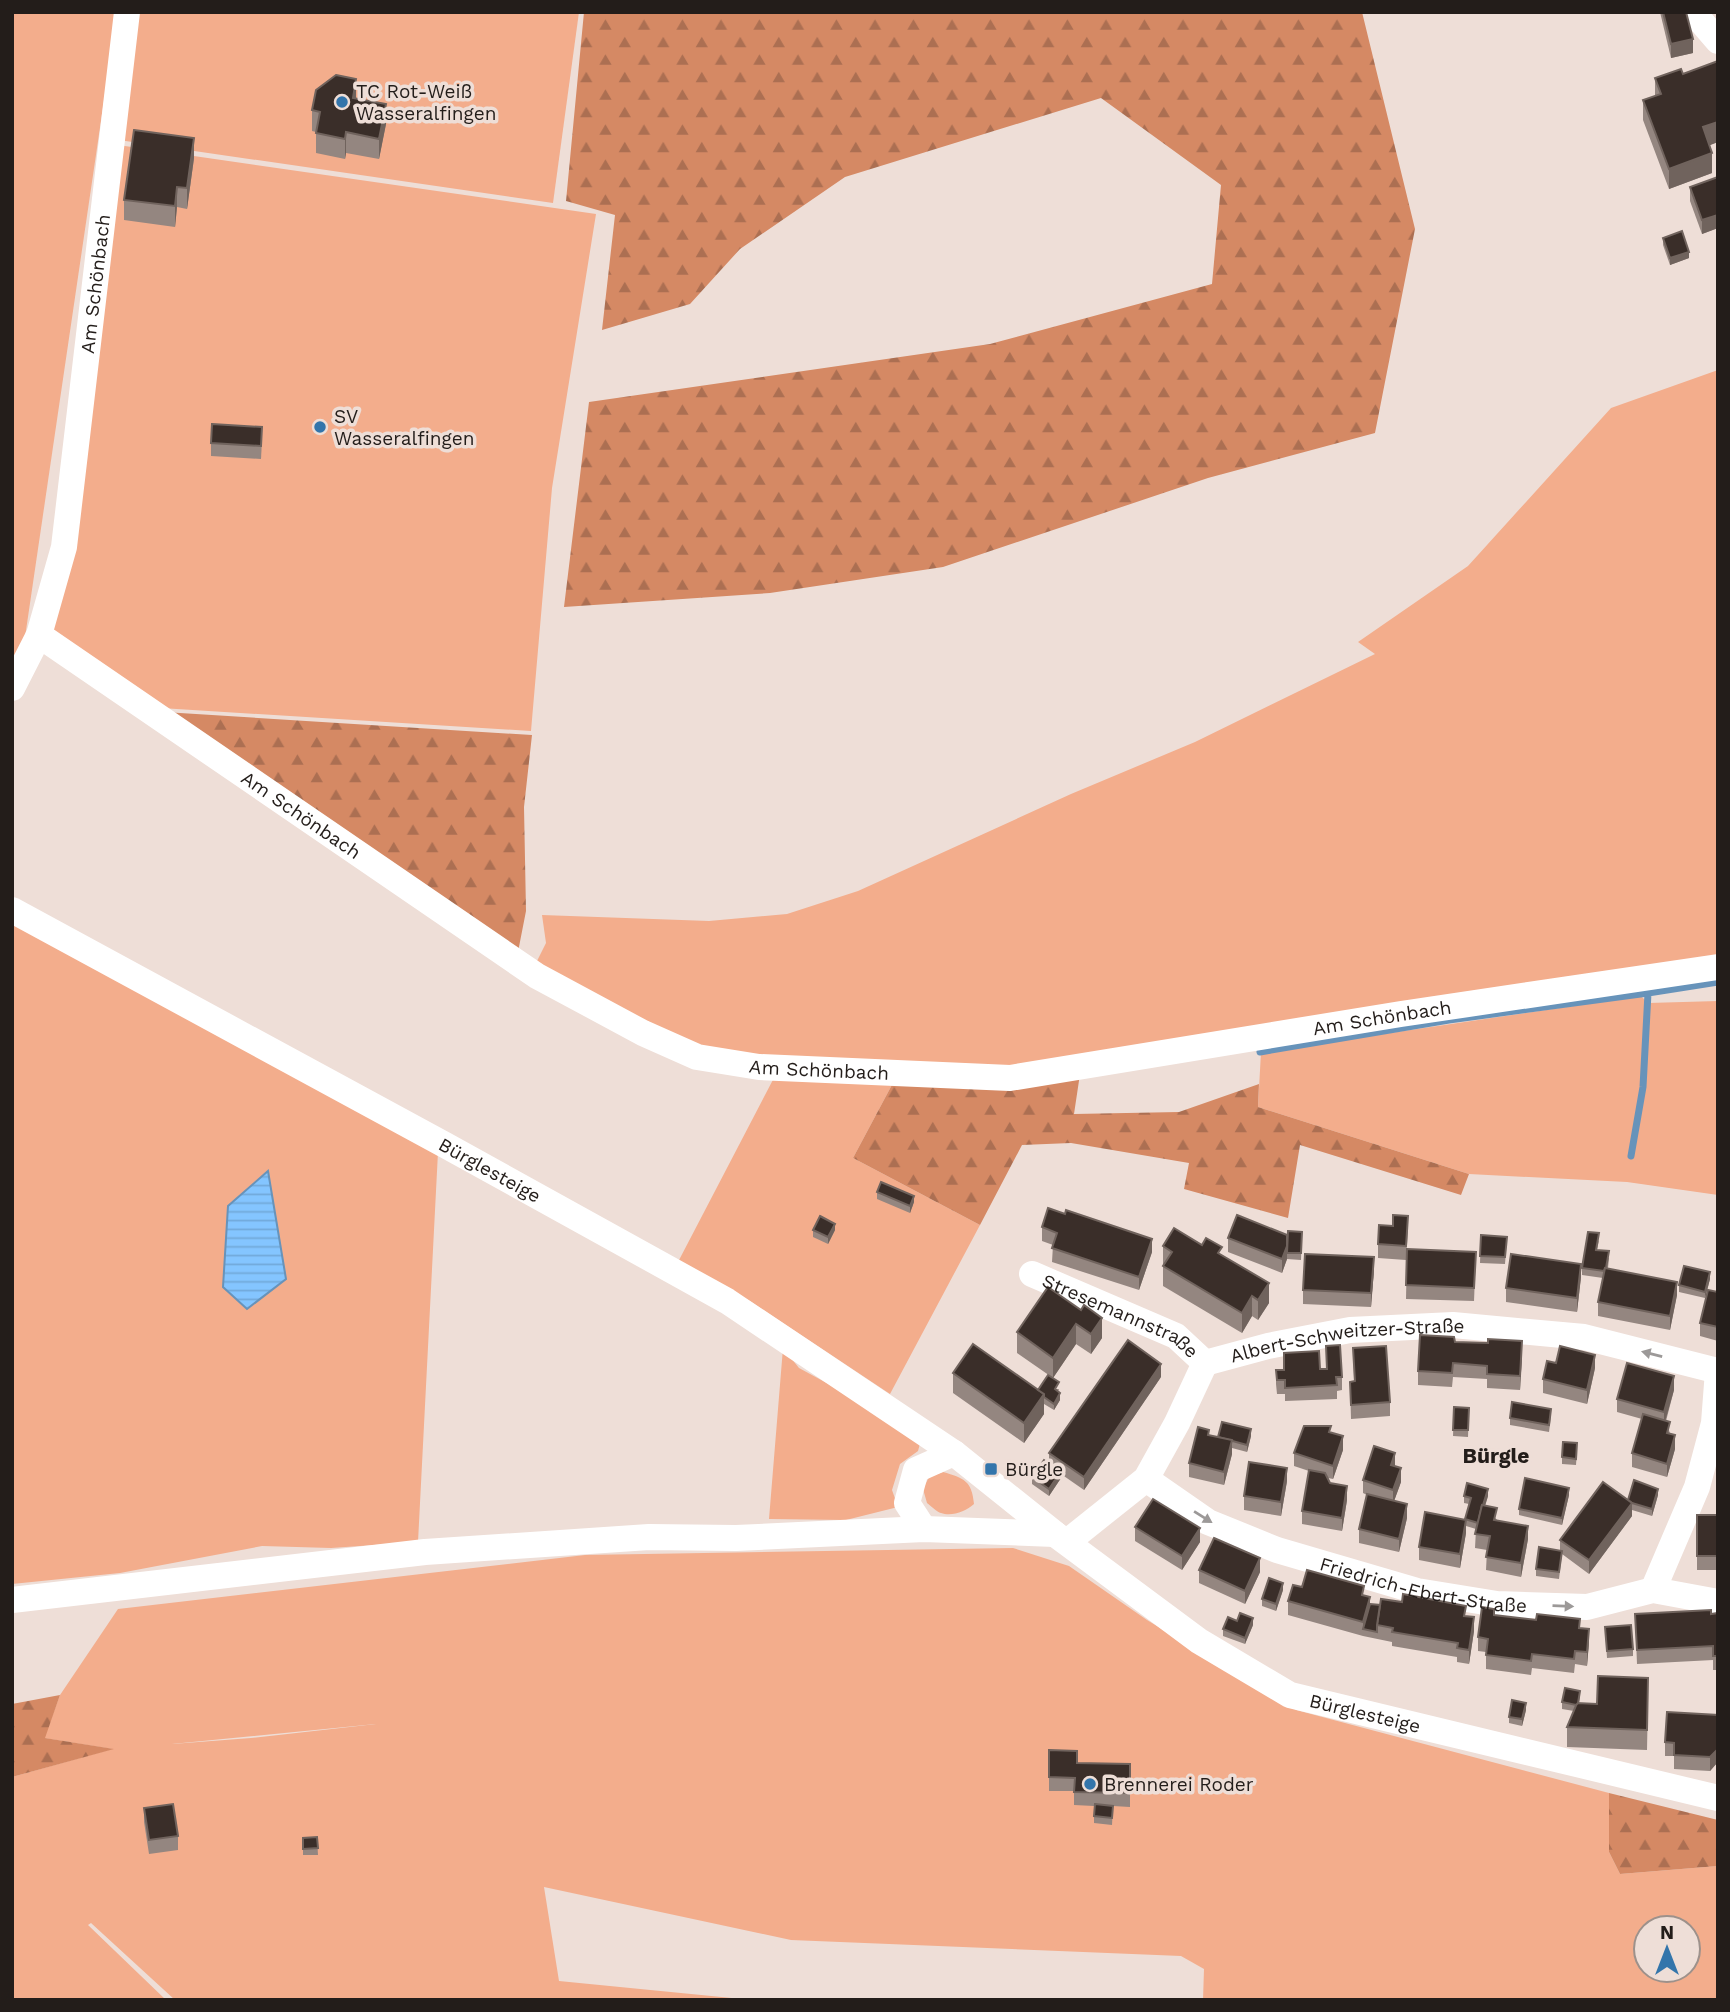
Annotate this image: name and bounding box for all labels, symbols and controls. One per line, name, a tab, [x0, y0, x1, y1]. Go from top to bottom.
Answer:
place label: TC Rot-Weiß Wasseralfingen	[356, 80, 496, 125]
marker: TC Rot-Weiß Wasseralfingen	[334, 94, 350, 110]
street label: Am Schönbach	[75, 213, 115, 355]
place label: SV Wasseralfingen	[334, 405, 474, 450]
marker: SV Wasseralfingen	[312, 419, 328, 435]
street label: Am Schönbach	[237, 766, 366, 864]
street label: Am Schönbach	[1311, 995, 1453, 1040]
street label: Am Schönbach	[747, 1054, 890, 1084]
street label: Bürglesteige	[435, 1132, 545, 1207]
street label: Stresemannstraße	[1039, 1268, 1203, 1363]
street label: Albert-Schweitzer-Straße	[1228, 1313, 1466, 1367]
one-way arrow	[1641, 1348, 1663, 1359]
district label: Bürgle	[1463, 1443, 1529, 1468]
place label: Bürgle	[1005, 1458, 1063, 1481]
marker: Bürgle	[983, 1461, 999, 1477]
one-way arrow	[1193, 1510, 1212, 1523]
street label: Friedrich-Ebert-Straße	[1317, 1552, 1527, 1616]
one-way arrow	[1552, 1601, 1574, 1612]
street label: Bürglesteige	[1307, 1689, 1423, 1738]
place label: Brennerei Roder	[1104, 1773, 1254, 1796]
marker: Brennerei Roder	[1082, 1776, 1098, 1792]
north arrow	[1632, 1914, 1702, 1984]
text: N	[1660, 1921, 1674, 1944]

